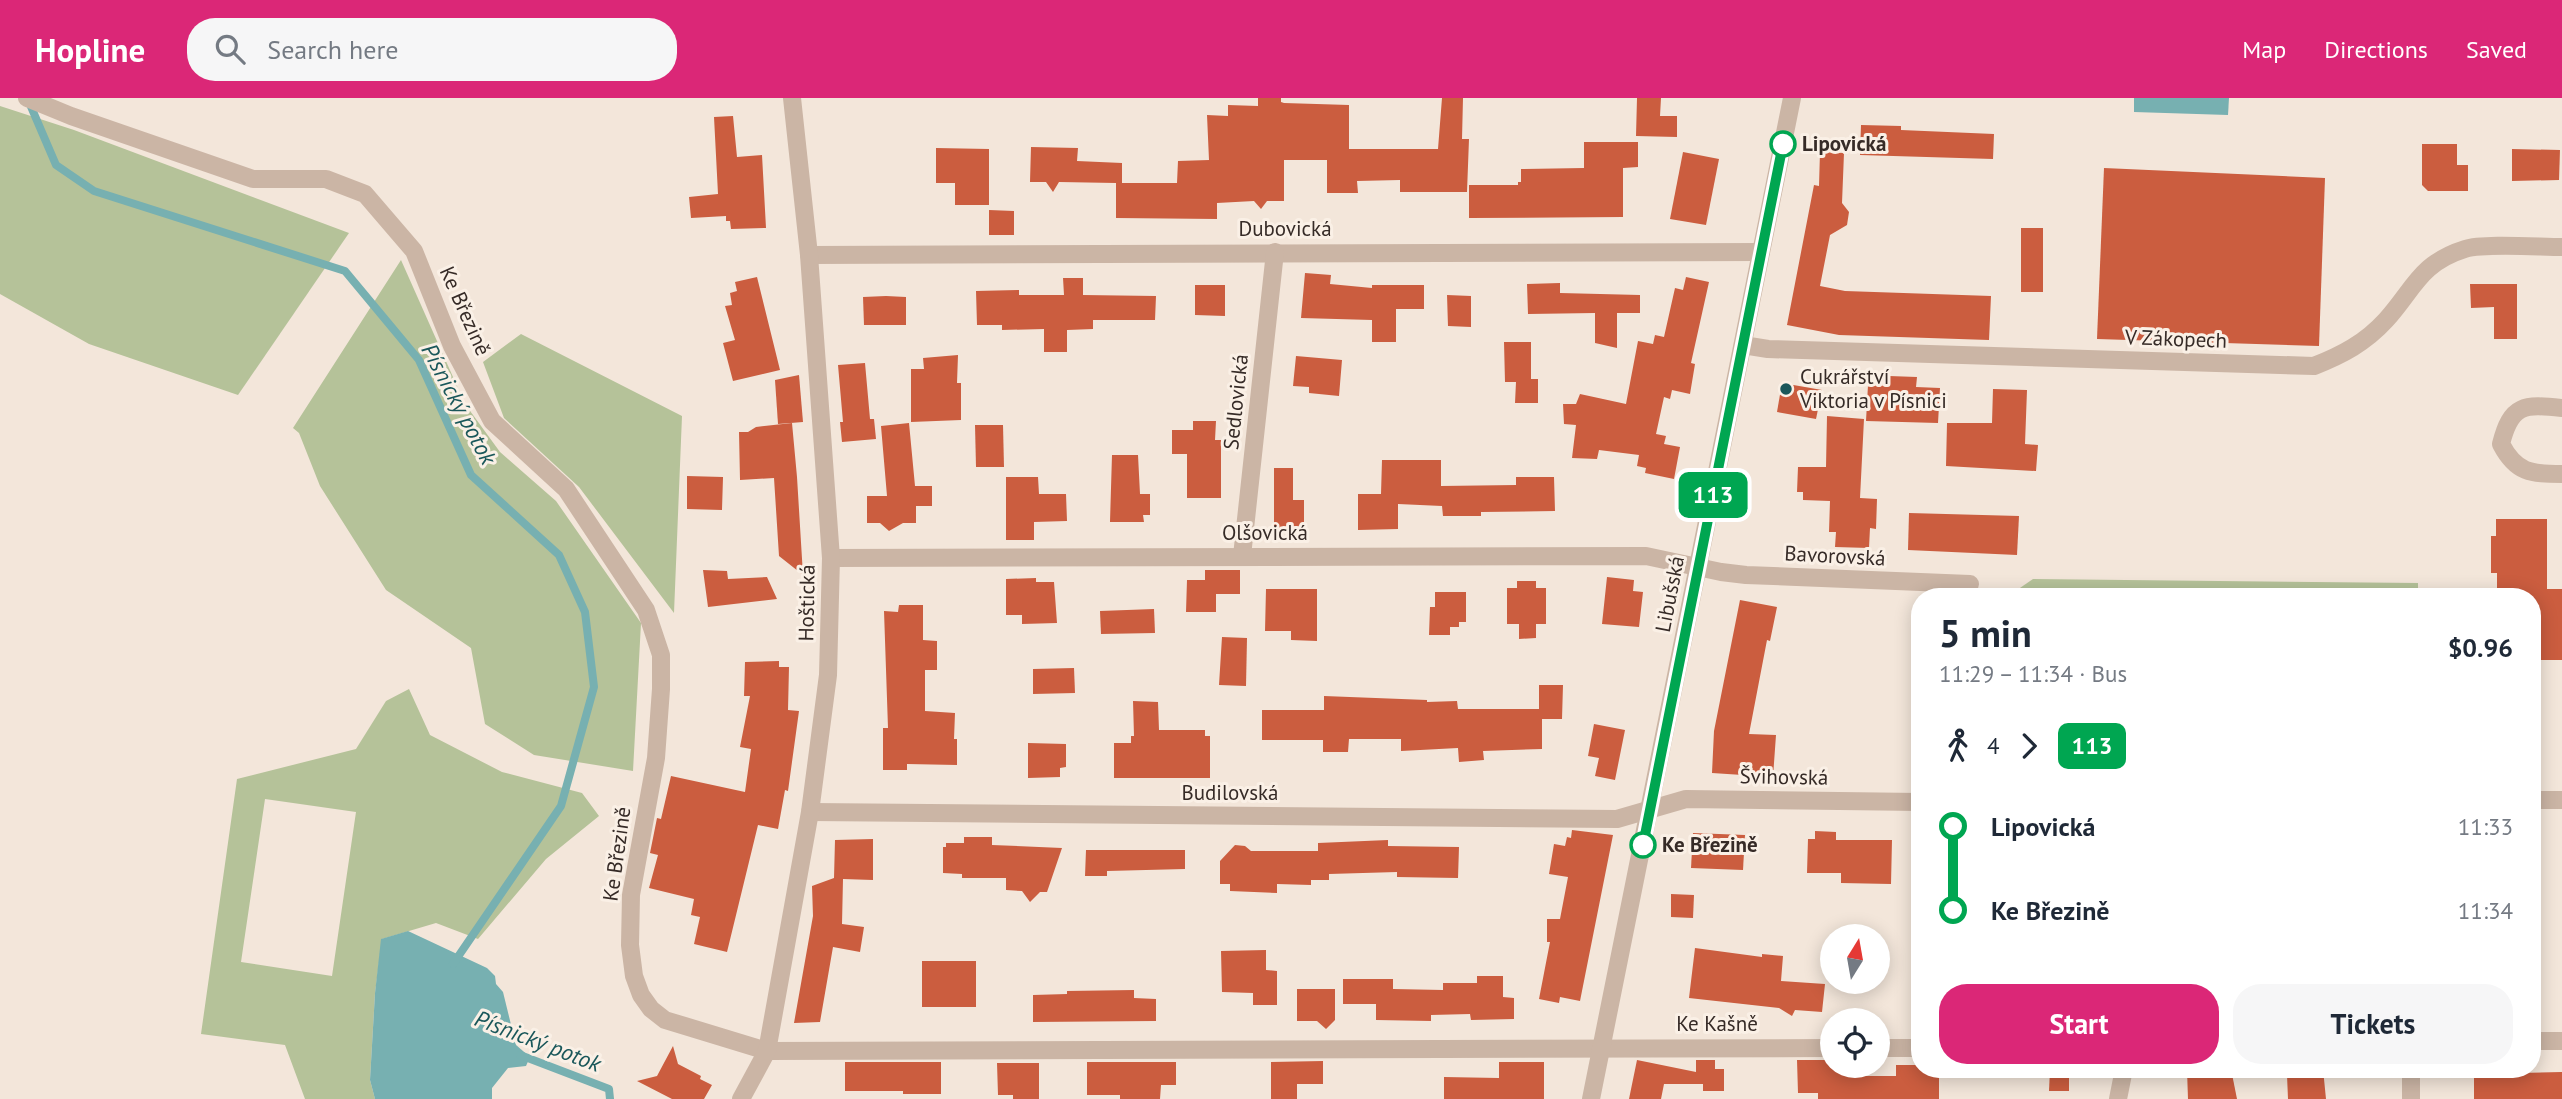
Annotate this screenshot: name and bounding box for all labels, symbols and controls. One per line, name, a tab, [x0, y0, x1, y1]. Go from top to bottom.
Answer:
search box	[187, 18, 677, 81]
text: Hopline	[35, 28, 145, 71]
icon: search	[211, 30, 249, 68]
text: Search here	[267, 33, 398, 66]
text: Map	[2242, 34, 2286, 65]
text: Directions	[2324, 34, 2428, 65]
text: Saved	[2466, 34, 2527, 65]
place label: Lipovická	[1802, 130, 1886, 157]
marker: Lipovická	[1770, 131, 1796, 157]
street label: Dubovická	[1238, 215, 1332, 242]
street label: Ke Březině	[434, 262, 497, 360]
street label: V Zákopech	[2124, 323, 2228, 354]
water label: Písnický potok	[415, 338, 504, 471]
street label: Sedlovická	[1217, 353, 1254, 451]
place label: Cukrářství Viktoria v Písnici	[1799, 363, 1947, 414]
marker: Cukrářství Viktoria v Písnici	[1778, 381, 1794, 397]
line badge: 113	[1673, 472, 1753, 518]
text: 113	[1693, 479, 1733, 510]
street label: Olšovická	[1222, 519, 1308, 546]
street label: Bavorovská	[1784, 539, 1886, 572]
street label: Libušská	[1649, 553, 1690, 634]
street label: Hoštická	[792, 564, 821, 642]
text: 5 min	[1939, 608, 2032, 657]
text: $0.96	[2448, 631, 2513, 664]
text: 11:29 – 11:34 · Bus	[1939, 659, 2127, 688]
icon: walk	[1939, 727, 1977, 765]
icon: forward	[2010, 727, 2048, 765]
text: 113	[2072, 730, 2112, 761]
text: 4	[1987, 731, 2000, 760]
street label: Švihovská	[1739, 762, 1829, 791]
street label: Budilovská	[1181, 779, 1279, 806]
street label: Ke Březině	[597, 805, 636, 903]
text: Lipovická	[1991, 810, 2095, 843]
text: 11:33	[2458, 812, 2513, 841]
place label: Ke Březině	[1662, 831, 1758, 858]
marker: Ke Březině	[1630, 832, 1656, 858]
text: Ke Březině	[1991, 894, 2110, 927]
text: 11:34	[2458, 896, 2513, 925]
north arrow	[1820, 924, 1890, 994]
map controls	[1820, 924, 1890, 1078]
button: Start	[1939, 984, 2219, 1064]
button: Tickets	[2233, 984, 2513, 1064]
water label: Písnický potok	[471, 1003, 607, 1078]
button: locate	[1820, 1008, 1890, 1078]
street label: Ke Kašně	[1676, 1010, 1758, 1037]

